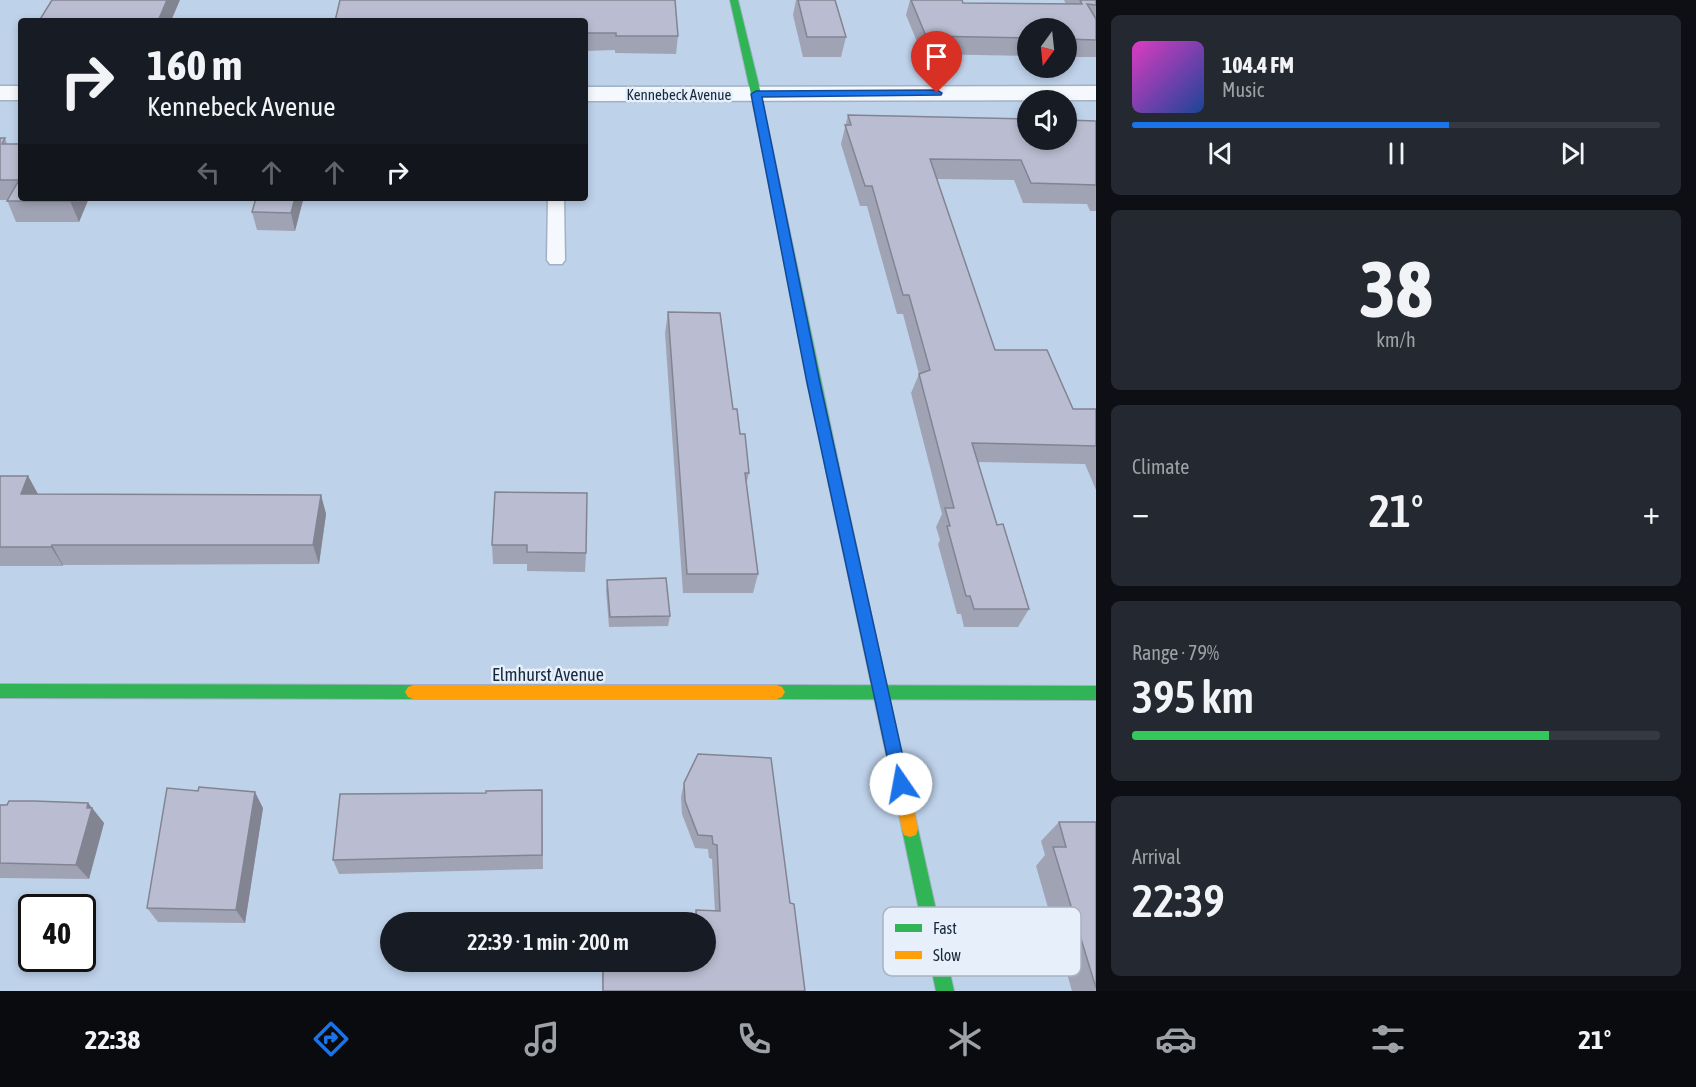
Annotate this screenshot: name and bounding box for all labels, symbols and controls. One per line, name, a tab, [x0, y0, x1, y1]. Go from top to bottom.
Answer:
north arrow	[1017, 18, 1077, 78]
map controls	[1017, 18, 1077, 150]
pin	[911, 31, 962, 93]
icon: arrive	[920, 40, 953, 73]
text: 160 m	[147, 41, 242, 89]
icon: right	[48, 42, 126, 120]
text: 104.4 FM	[1222, 52, 1294, 78]
text: Music	[1222, 78, 1264, 101]
street label: Kennebeck Avenue	[627, 86, 732, 103]
button: sound	[1017, 90, 1077, 150]
text: Kennebeck Avenue	[147, 91, 336, 122]
icon: previous	[1204, 137, 1237, 170]
icon: pause	[1380, 137, 1413, 170]
icon: next	[1556, 137, 1589, 170]
icon: left	[192, 156, 225, 189]
icon: ahead	[255, 156, 288, 189]
icon: ahead	[318, 156, 351, 189]
icon: right	[381, 156, 414, 189]
text: 38	[1359, 244, 1433, 334]
text: km/h	[1376, 328, 1416, 351]
text: Climate	[1132, 455, 1189, 478]
text: 21°	[1369, 485, 1423, 537]
text: −	[1132, 493, 1149, 531]
text: +	[1643, 493, 1660, 531]
text: Range · 79%	[1132, 641, 1219, 664]
street label: Elmhurst Avenue	[492, 664, 604, 685]
text: 395 km	[1132, 671, 1254, 723]
position arrow	[869, 752, 933, 816]
text: Arrival	[1132, 845, 1181, 868]
text: 22:39	[1132, 875, 1225, 927]
speed limit sign: 40	[18, 894, 96, 972]
legend	[883, 907, 1081, 976]
text: Fast	[933, 919, 957, 937]
text: 22:39 · 1 min · 200 m	[467, 929, 629, 955]
text: Slow	[933, 946, 961, 964]
icon: directions	[310, 1018, 352, 1060]
icon: music	[521, 1018, 563, 1060]
icon: phone	[733, 1018, 775, 1060]
icon: climate	[944, 1018, 986, 1060]
icon: car	[1155, 1018, 1197, 1060]
icon: filters	[1367, 1018, 1409, 1060]
text: 22:38	[85, 1024, 140, 1055]
text: 21°	[1578, 1024, 1611, 1055]

